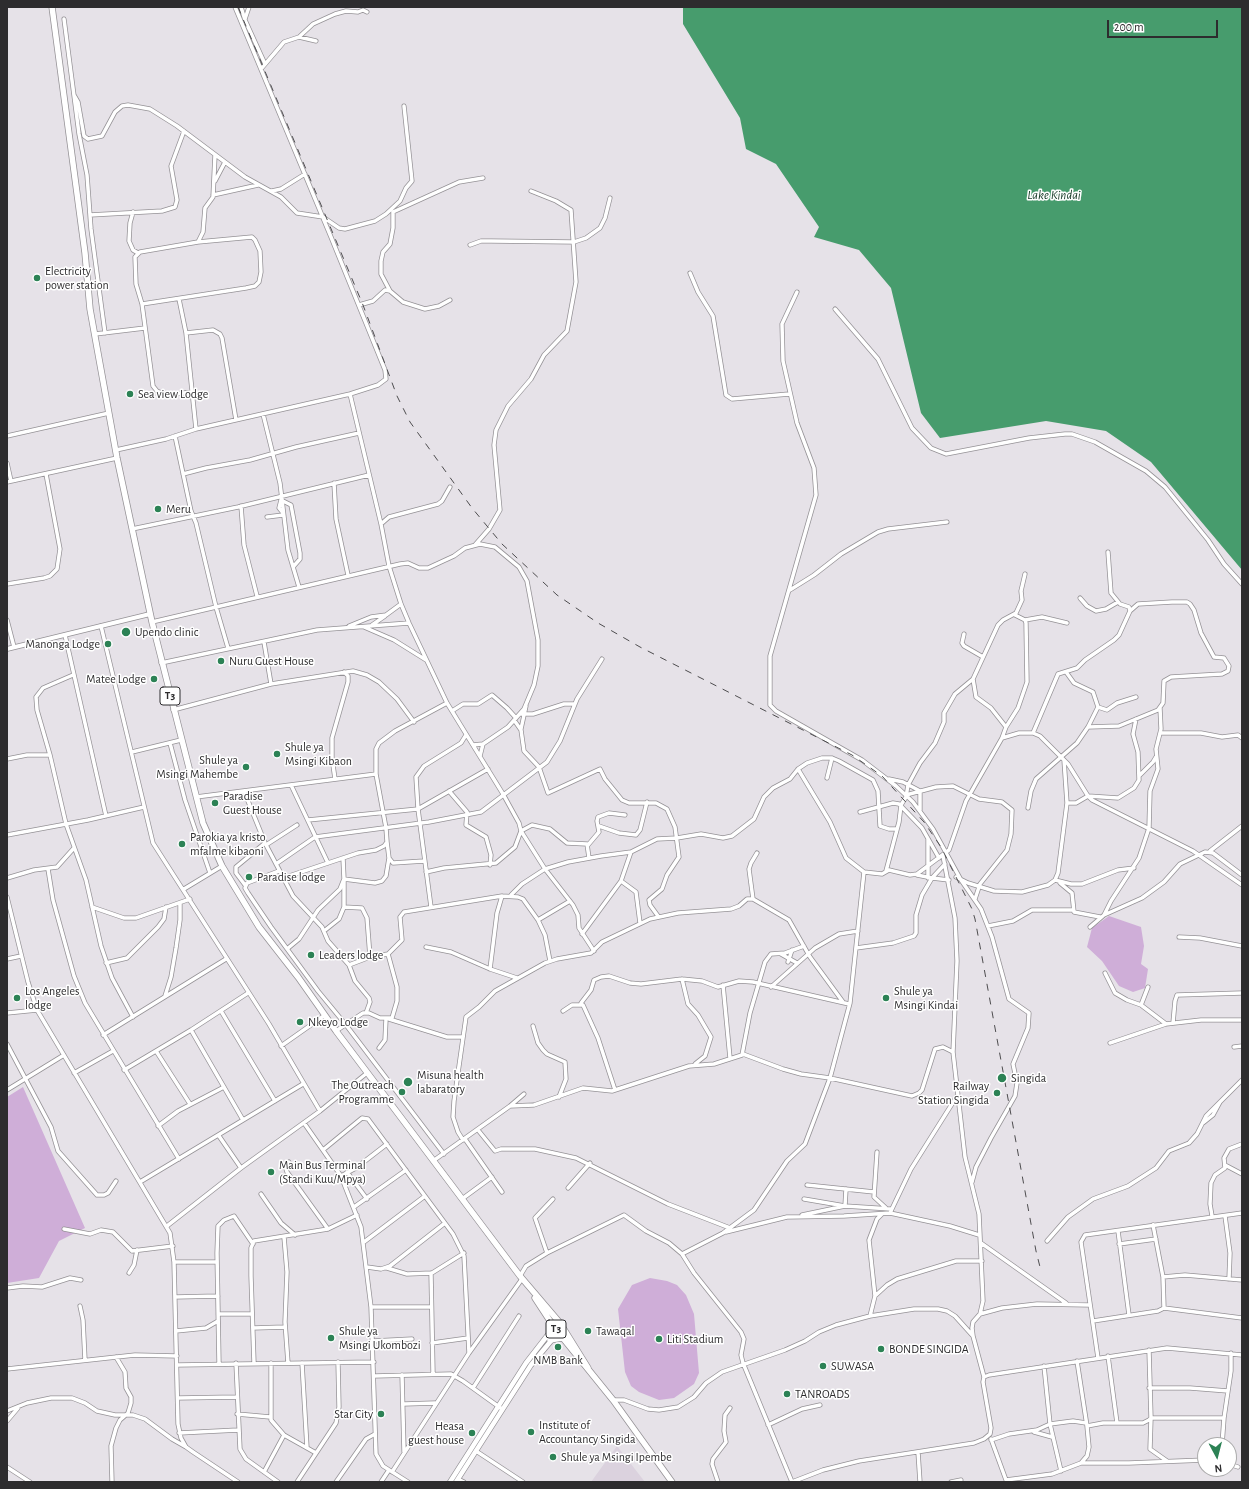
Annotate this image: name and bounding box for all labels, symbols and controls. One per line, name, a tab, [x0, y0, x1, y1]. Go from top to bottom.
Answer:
scale bar	[1109, 12, 1220, 38]
text: 200 m	[1114, 21, 1144, 33]
water label: Lake Kindai	[1027, 187, 1081, 203]
place label: Electricity power station	[45, 264, 109, 292]
marker: Electricity power station	[32, 273, 42, 283]
place label: Sea view Lodge	[138, 387, 208, 401]
marker: Sea view Lodge	[125, 389, 135, 399]
place label: Meru	[166, 502, 191, 516]
marker: Meru	[153, 504, 163, 514]
place label: Upendo clinic	[135, 625, 198, 639]
marker: Upendo clinic	[120, 626, 132, 638]
place label: Manonga Lodge	[26, 637, 100, 651]
marker: Manonga Lodge	[103, 639, 113, 649]
place label: Nuru Guest House	[229, 654, 314, 668]
marker: Nuru Guest House	[216, 656, 226, 666]
place label: Matee Lodge	[86, 672, 146, 686]
marker: Matee Lodge	[149, 674, 159, 684]
road number: T3	[160, 687, 180, 705]
place label: Shule ya Msingi Kibaon	[285, 740, 352, 768]
marker: Shule ya Msingi Kibaon	[272, 749, 282, 759]
place label: Shule ya Msingi Mahembe	[156, 753, 238, 781]
marker: Shule ya Msingi Mahembe	[241, 762, 251, 772]
place label: Paradise Guest House	[223, 789, 282, 817]
marker: Paradise Guest House	[210, 798, 220, 808]
place label: Parokia ya kristo mfalme kibaoni	[190, 830, 266, 858]
marker: Parokia ya kristo mfalme kibaoni	[177, 839, 187, 849]
place label: Paradise lodge	[257, 870, 325, 884]
marker: Paradise lodge	[244, 872, 254, 882]
place label: Leaders lodge	[319, 948, 383, 962]
marker: Leaders lodge	[306, 950, 316, 960]
place label: Los Angeles lodge	[25, 984, 79, 1012]
place label: Shule ya Msingi Kindai	[894, 984, 958, 1012]
marker: Los Angeles lodge	[12, 993, 22, 1003]
marker: Shule ya Msingi Kindai	[881, 993, 891, 1003]
place label: Nkeyo Lodge	[308, 1015, 368, 1029]
marker: Nkeyo Lodge	[295, 1017, 305, 1027]
place label: Misuna health labaratory	[417, 1068, 484, 1096]
place label: Singida	[1011, 1071, 1046, 1085]
marker: Singida	[996, 1072, 1008, 1084]
marker: Misuna health labaratory	[402, 1076, 414, 1088]
place label: The Outreach Programme	[331, 1078, 394, 1106]
place label: Railway Station Singida	[918, 1079, 989, 1107]
marker: The Outreach Programme	[397, 1087, 407, 1097]
marker: Railway Station Singida	[992, 1088, 1002, 1098]
place label: Main Bus Terminal (Standi Kuu/Mpya)	[279, 1158, 366, 1186]
marker: Main Bus Terminal (Standi Kuu/Mpya)	[266, 1167, 276, 1177]
road number: T3	[546, 1320, 566, 1338]
place label: Shule ya Msingi Ukombozi	[339, 1324, 421, 1352]
place label: Tawaqal	[596, 1324, 635, 1338]
marker: Tawaqal	[583, 1326, 593, 1336]
place label: Liti Stadium	[667, 1332, 723, 1346]
marker: Shule ya Msingi Ukombozi	[326, 1333, 336, 1343]
marker: Liti Stadium	[654, 1334, 664, 1344]
marker: NMB Bank	[553, 1342, 563, 1352]
place label: BONDE SINGIDA	[889, 1342, 969, 1356]
marker: BONDE SINGIDA	[876, 1344, 886, 1354]
place label: NMB Bank	[533, 1353, 583, 1367]
place label: SUWASA	[831, 1359, 874, 1373]
marker: SUWASA	[818, 1361, 828, 1371]
place label: TANROADS	[795, 1387, 850, 1401]
marker: TANROADS	[782, 1389, 792, 1399]
place label: Star City	[334, 1407, 373, 1421]
marker: Star City	[376, 1409, 386, 1419]
place label: Institute of Accountancy Singida	[539, 1418, 635, 1446]
place label: Heasa guest house	[408, 1419, 464, 1447]
marker: Institute of Accountancy Singida	[526, 1427, 536, 1437]
marker: Heasa guest house	[467, 1428, 477, 1438]
north arrow	[1197, 1437, 1237, 1477]
place label: Shule ya Msingi Ipembe	[561, 1450, 672, 1464]
marker: Shule ya Msingi Ipembe	[548, 1452, 558, 1462]
text: N	[1214, 1462, 1223, 1474]

